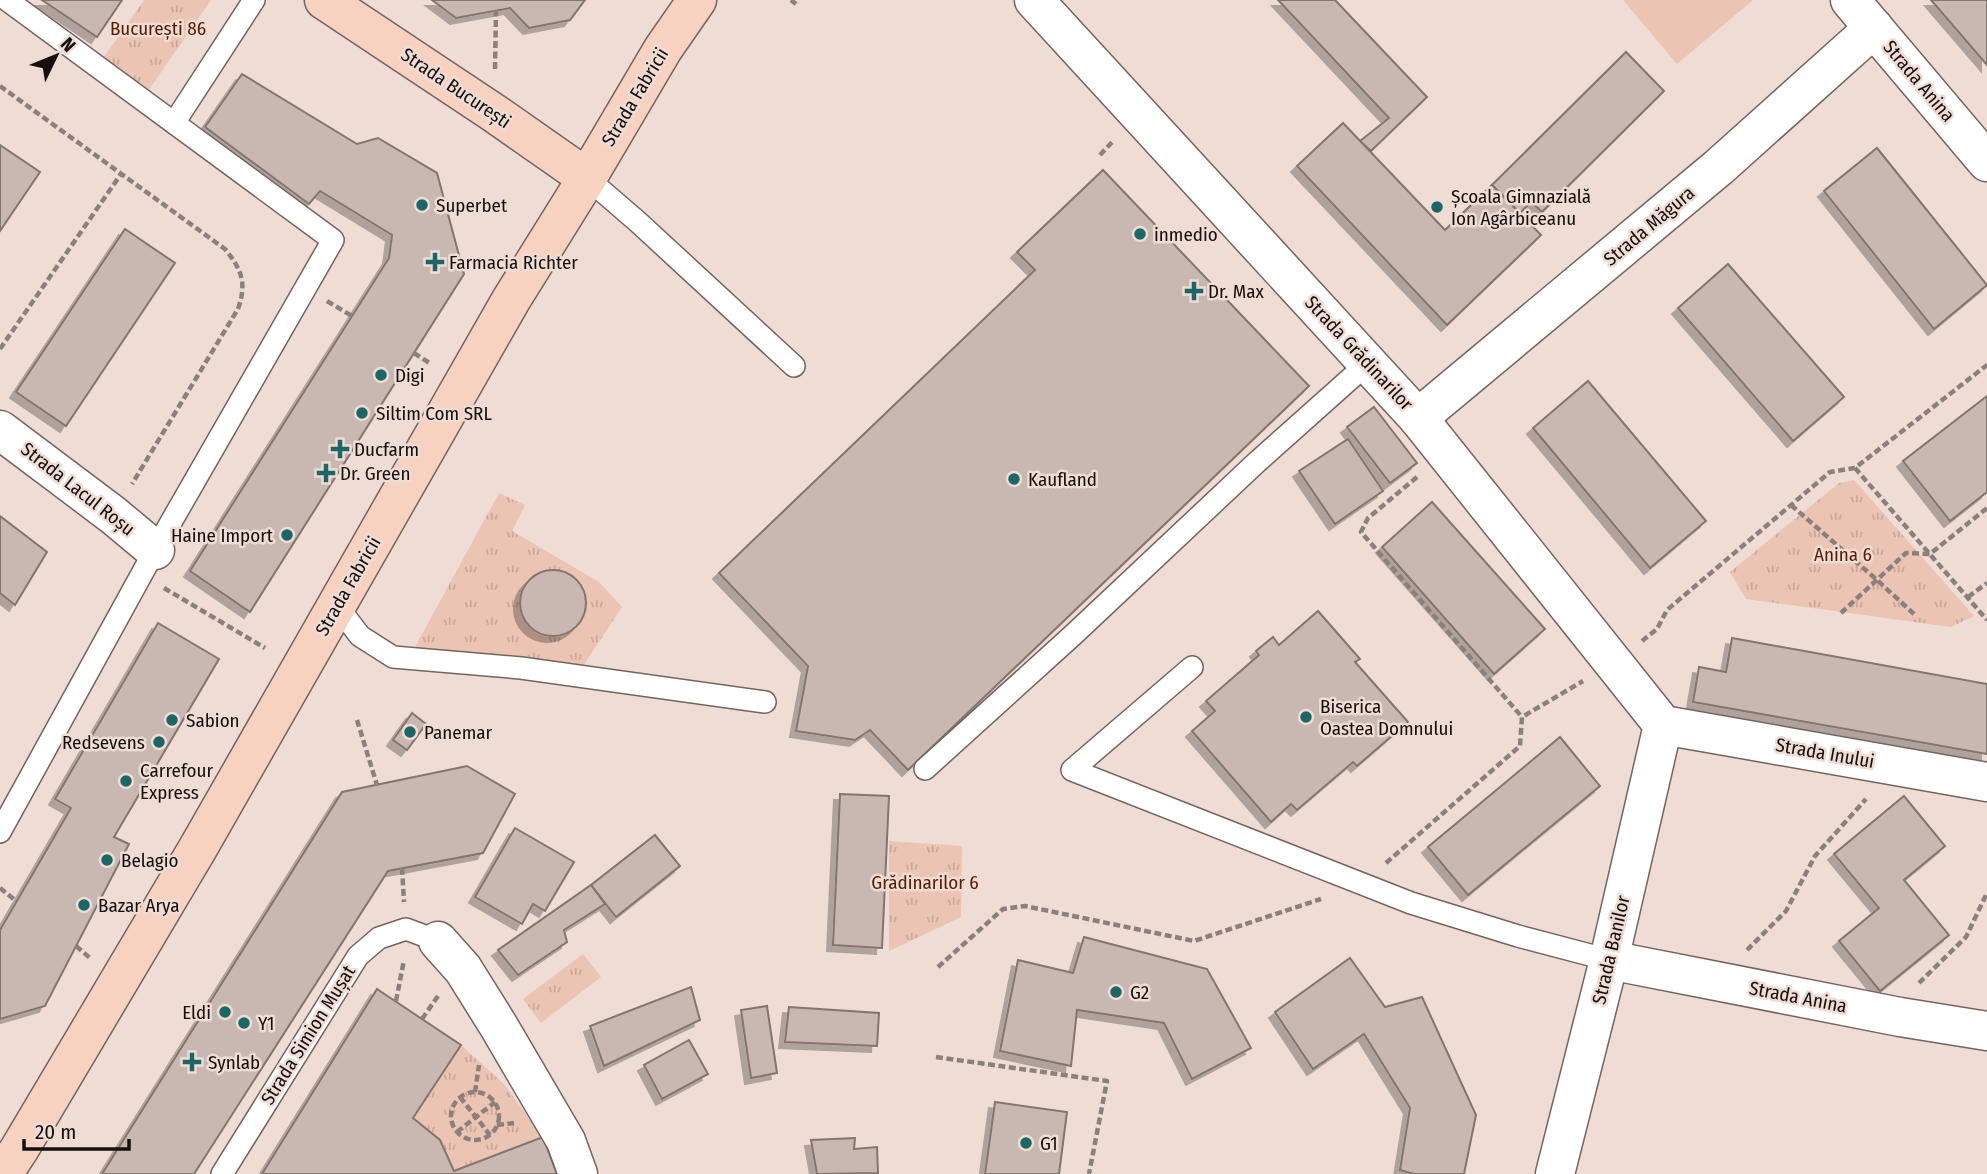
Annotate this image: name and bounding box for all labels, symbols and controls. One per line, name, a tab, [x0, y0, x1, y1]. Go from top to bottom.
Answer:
park label: București 86	[110, 17, 206, 40]
north arrow	[21, 21, 91, 91]
text: N	[56, 33, 80, 57]
street label: Strada Anina	[1878, 36, 1960, 126]
street label: Strada București	[397, 43, 515, 133]
street label: Strada Fabricii	[597, 44, 673, 150]
street label: Strada Măgura	[1599, 181, 1699, 271]
place label: Școala Gimnazială Ion Agârbiceanu	[1451, 185, 1591, 230]
place label: Superbet	[436, 194, 508, 217]
marker: Superbet	[414, 197, 430, 213]
marker: Școala Gimnazială Ion Agârbiceanu	[1429, 199, 1445, 215]
place label: inmedio	[1154, 223, 1218, 246]
marker: inmedio	[1132, 226, 1148, 242]
place label: Farmacia Richter	[449, 251, 578, 274]
marker: Farmacia Richter	[427, 254, 443, 270]
place label: Dr. Max	[1208, 280, 1264, 303]
marker: Dr. Max	[1186, 283, 1202, 299]
street label: Strada Grădinarilor	[1300, 291, 1418, 415]
place label: Digi	[395, 364, 425, 387]
marker: Digi	[373, 367, 389, 383]
place label: Siltim Com SRL	[376, 402, 492, 425]
marker: Siltim Com SRL	[354, 405, 370, 421]
street label: Strada Lacul Roșu	[17, 437, 139, 541]
place label: Ducfarm	[354, 438, 419, 461]
marker: Ducfarm	[332, 441, 348, 457]
place label: Dr. Green	[340, 462, 410, 485]
marker: Dr. Green	[318, 465, 334, 481]
place label: Kaufland	[1028, 468, 1097, 491]
marker: Kaufland	[1006, 471, 1022, 487]
place label: Haine Import	[171, 524, 274, 547]
marker: Haine Import	[279, 527, 295, 543]
street label: Strada Fabricii	[310, 532, 386, 640]
park label: Anina 6	[1814, 543, 1872, 566]
place label: Biserica Oastea Domnului	[1320, 695, 1453, 740]
place label: Sabion	[186, 709, 240, 732]
marker: Biserica Oastea Domnului	[1298, 709, 1314, 725]
marker: Sabion	[164, 712, 180, 728]
place label: Panemar	[424, 721, 493, 744]
marker: Panemar	[402, 724, 418, 740]
place label: Redsevens	[62, 731, 145, 754]
street label: Strada Inului	[1774, 733, 1876, 773]
marker: Redsevens	[151, 734, 167, 750]
place label: Carrefour Express	[140, 759, 213, 804]
marker: Carrefour Express	[118, 773, 134, 789]
place label: Belagio	[121, 849, 179, 872]
marker: Belagio	[99, 852, 115, 868]
park label: Grădinarilor 6	[871, 871, 979, 894]
street label: Strada Banilor	[1587, 893, 1635, 1007]
place label: Bazar Arya	[98, 894, 180, 917]
marker: Bazar Arya	[76, 897, 92, 913]
street label: Strada Simion Mușat	[256, 960, 361, 1109]
street label: Strada Anina	[1747, 976, 1849, 1018]
place label: G2	[1130, 981, 1149, 1004]
marker: G2	[1108, 984, 1124, 1000]
place label: Eldi	[182, 1001, 211, 1024]
marker: Eldi	[217, 1004, 233, 1020]
place label: Y1	[258, 1012, 274, 1035]
marker: Y1	[236, 1015, 252, 1031]
place label: Synlab	[208, 1051, 260, 1074]
marker: Synlab	[182, 1052, 202, 1072]
scale bar	[24, 1108, 130, 1152]
text: 20 m	[35, 1119, 76, 1145]
place label: G1	[1040, 1132, 1058, 1155]
marker: G1	[1018, 1135, 1034, 1151]

